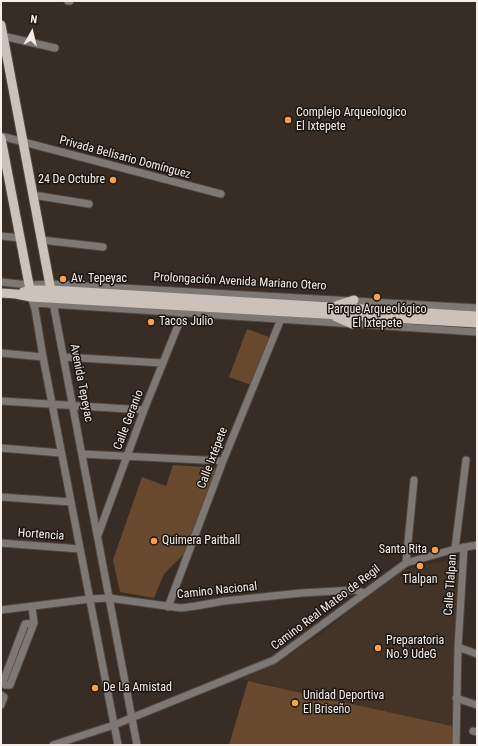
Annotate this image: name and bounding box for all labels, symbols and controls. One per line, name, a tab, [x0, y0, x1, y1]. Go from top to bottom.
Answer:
north arrow	[12, 12, 52, 52]
text: N	[29, 13, 38, 27]
place label: Complejo Arqueologico El Ixtepete	[296, 106, 407, 134]
marker: Complejo Arqueologico El Ixtepete	[283, 115, 293, 125]
street label: Privada Belisario Domínguez	[58, 134, 192, 182]
place label: 24 De Octubre	[38, 173, 105, 187]
marker: 24 De Octubre	[108, 175, 118, 185]
street label: Prolongación Avenida Mariano Otero	[153, 270, 327, 294]
place label: Av. Tepeyac	[71, 272, 127, 286]
marker: Av. Tepeyac	[58, 274, 68, 284]
marker: Parque Arqueológico El Ixtepete	[372, 292, 382, 302]
place label: Parque Arqueológico El Ixtepete	[328, 303, 426, 331]
place label: Tacos Julio	[159, 315, 213, 329]
marker: Tacos Julio	[146, 317, 156, 327]
street label: Avenida Tepeyac	[66, 343, 96, 423]
street label: Calle Geranio	[111, 388, 147, 452]
street label: Calle Ixtépete	[195, 425, 231, 491]
street label: Hortencia	[17, 526, 65, 544]
place label: Quimera Paitball	[162, 534, 240, 548]
marker: Quimera Paitball	[149, 536, 159, 546]
place label: Santa Rita	[379, 543, 427, 557]
marker: Santa Rita	[430, 545, 440, 555]
street label: Calle Tlalpan	[442, 554, 460, 616]
marker: Tlalpan	[415, 561, 425, 571]
street label: Camino Real Mateo de Regil	[269, 562, 383, 654]
place label: Tlalpan	[403, 573, 437, 587]
street label: Camino Nacional	[176, 580, 258, 602]
place label: Preparatoria No.9 UdeG	[386, 634, 444, 662]
marker: Preparatoria No.9 UdeG	[373, 643, 383, 653]
place label: De La Amistad	[103, 681, 172, 695]
marker: De La Amistad	[90, 683, 100, 693]
place label: Unidad Deportiva El Briseño	[303, 689, 384, 717]
marker: Unidad Deportiva El Briseño	[290, 698, 300, 708]

